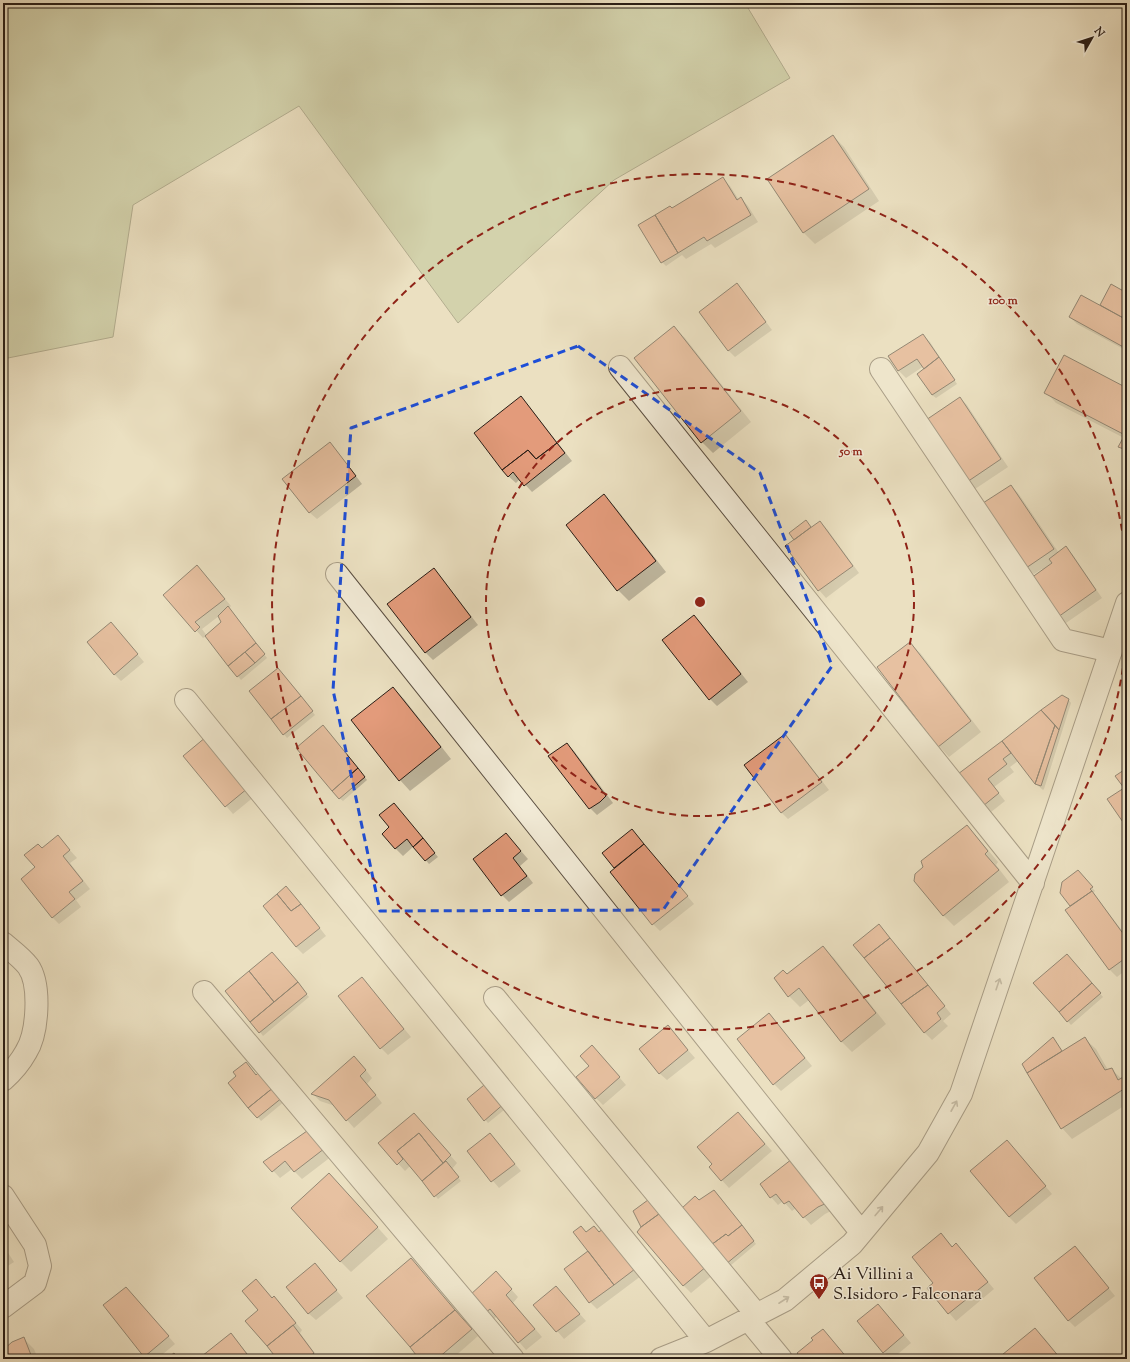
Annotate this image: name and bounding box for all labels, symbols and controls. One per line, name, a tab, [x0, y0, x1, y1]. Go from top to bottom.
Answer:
north arrow	[1072, 18, 1112, 58]
text: N	[1089, 23, 1108, 41]
text: 100 m	[987, 292, 1018, 310]
text: 50 m	[839, 443, 863, 461]
centre of rings	[693, 595, 707, 609]
one-way arrow	[995, 978, 1002, 991]
one-way arrow	[951, 1100, 958, 1112]
one-way arrow	[874, 1206, 883, 1217]
place label: Ai Villini a S.Isidoro - Falconara	[833, 1263, 982, 1307]
bus stop icon: Ai Villini a S.Isidoro - Falconara	[808, 1272, 830, 1300]
one-way arrow	[778, 1296, 789, 1304]

